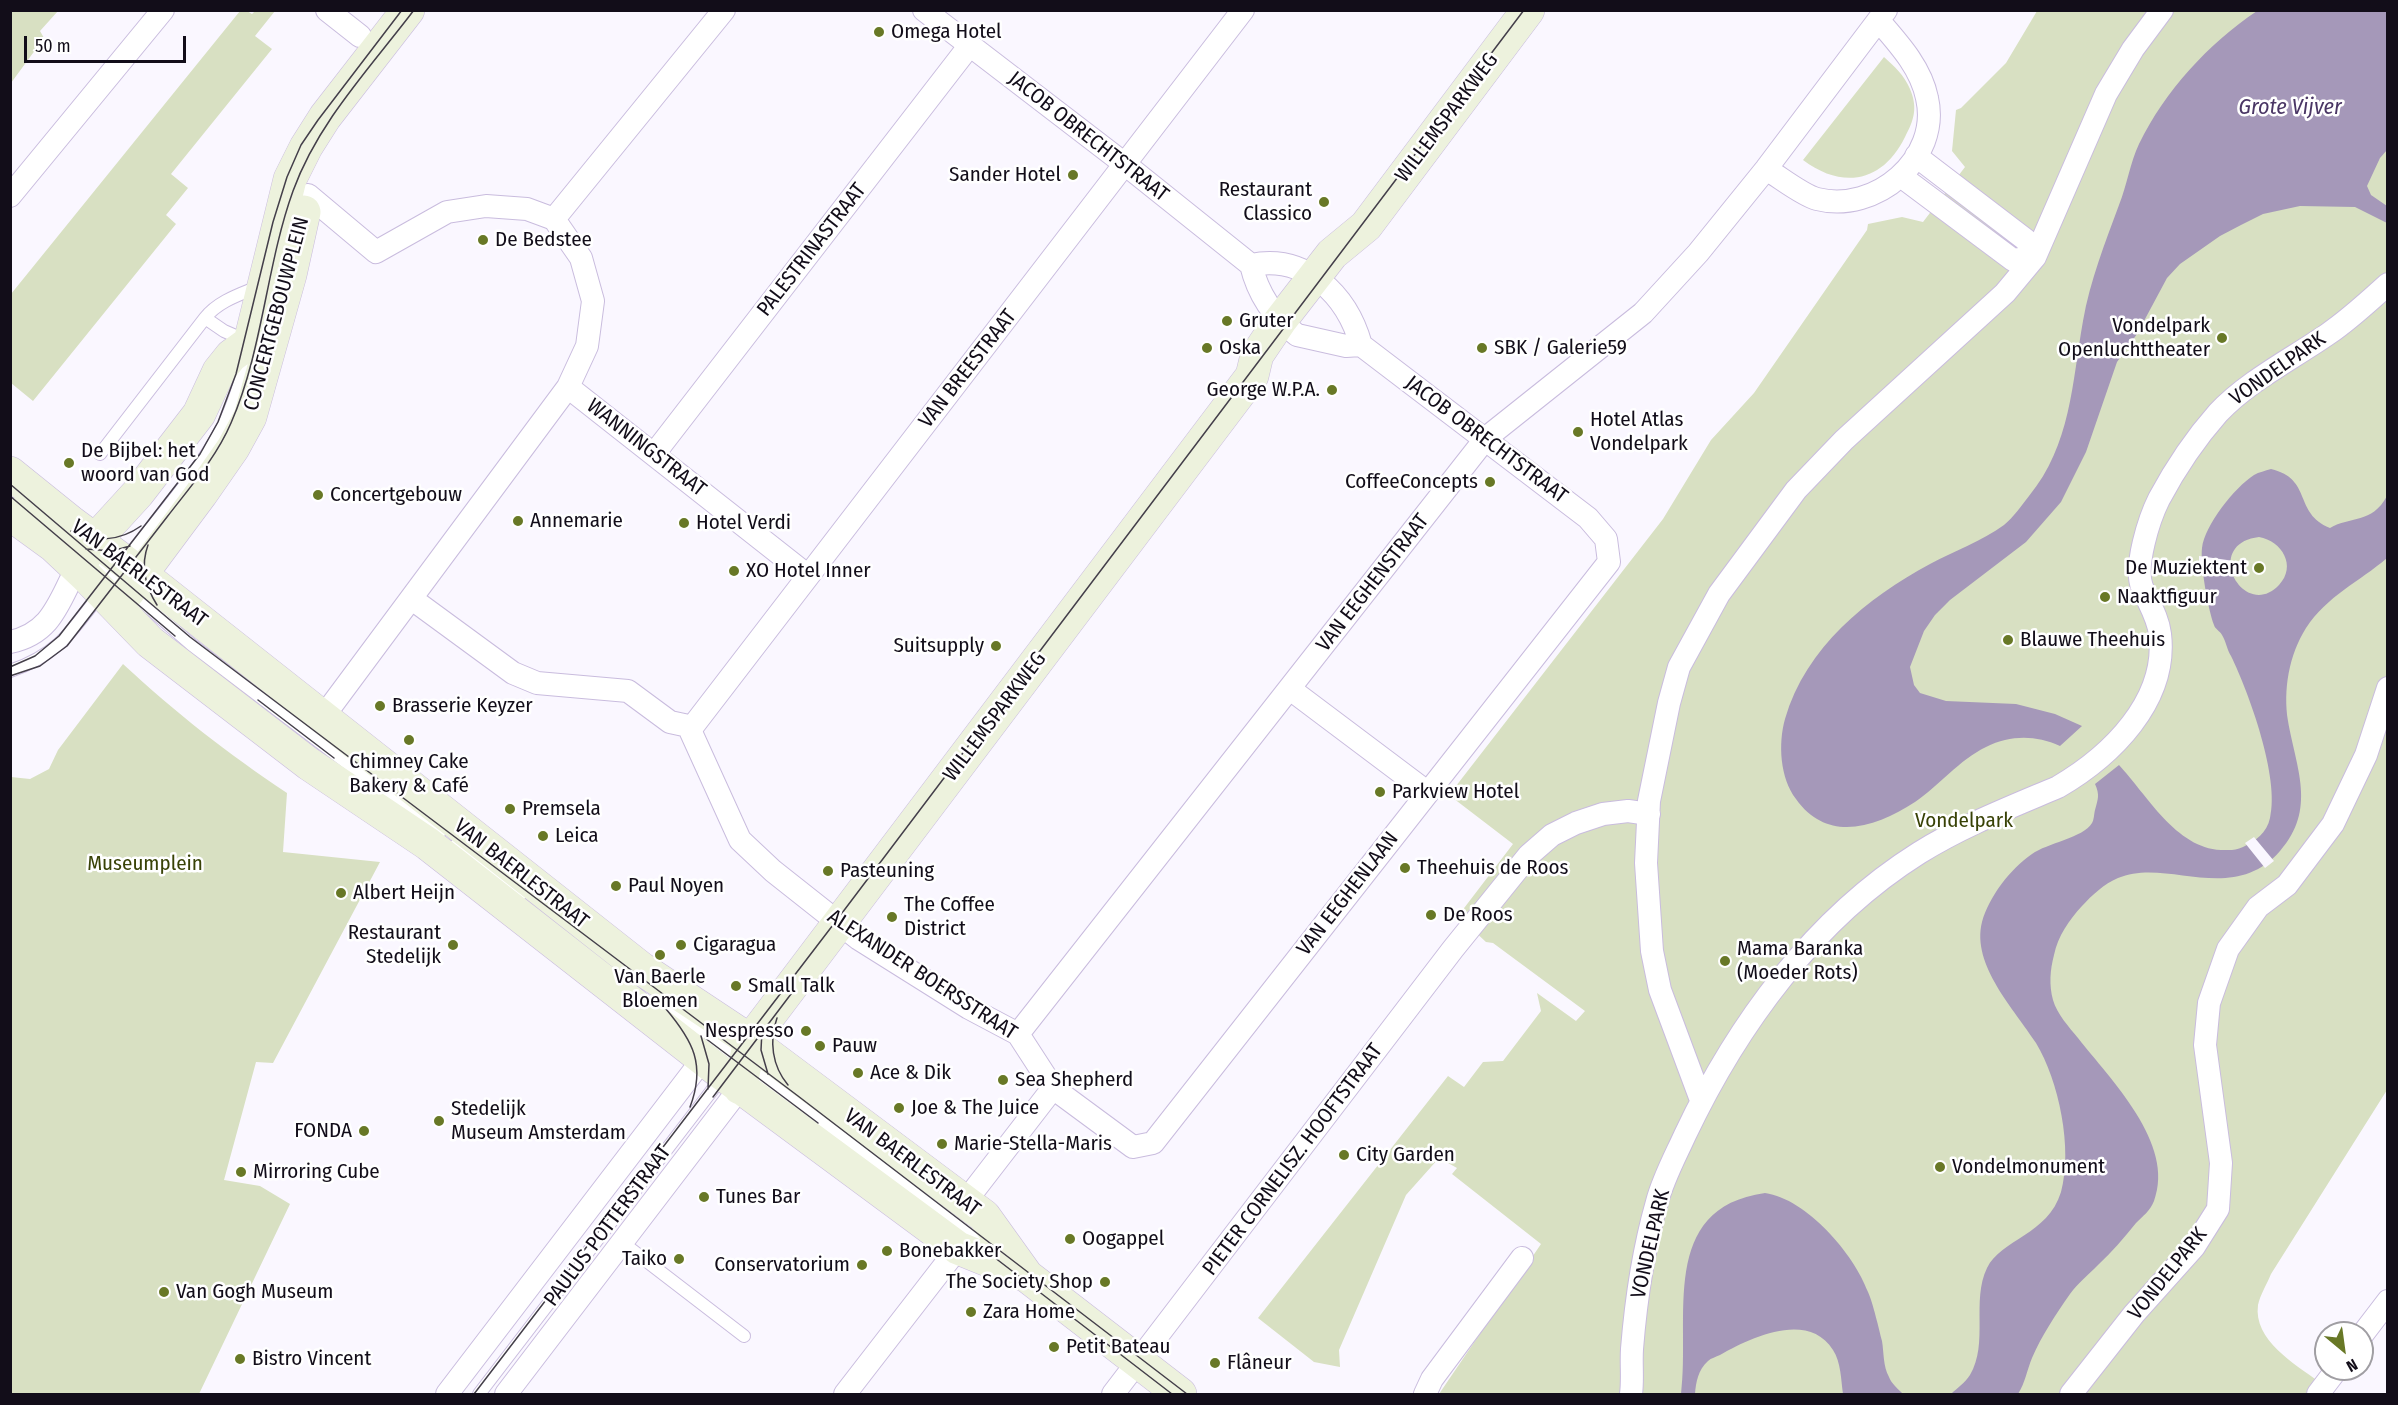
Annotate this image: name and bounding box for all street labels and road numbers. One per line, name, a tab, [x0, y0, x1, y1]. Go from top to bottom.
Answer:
street label: WILLEMSPARKWEG	[1390, 48, 1504, 188]
street label: JACOB OBRECHTSTRAAT	[1003, 67, 1173, 207]
street label: PALESTRINASTRAAT	[752, 178, 872, 322]
street label: CONCERTGEBOUWPLEIN	[239, 214, 315, 414]
street label: VAN BREESTRAAT	[914, 305, 1022, 433]
street label: VONDELPARK	[2225, 327, 2331, 411]
street label: JACOB OBRECHTSTRAAT	[1400, 371, 1572, 509]
street label: WANNINGSTRAAT	[581, 394, 711, 502]
street label: VAN EEGHENSTRAAT	[1311, 509, 1435, 657]
street label: VAN BAERLESTRAAT	[66, 515, 212, 633]
street label: WILLEMSPARKWEG	[938, 647, 1052, 787]
street label: VAN BAERLESTRAAT	[449, 814, 593, 934]
street label: VAN EEGHENLAAN	[1292, 827, 1404, 961]
street label: ALEXANDER BOERSSTRAAT	[823, 904, 1021, 1046]
street label: PIETER CORNELISZ. HOOFTSTRAAT	[1198, 1039, 1388, 1281]
street label: VAN BAERLESTRAAT	[839, 1104, 985, 1222]
street label: PAULUS POTTERSTRAAT	[539, 1140, 677, 1312]
street label: VONDELPARK	[1626, 1187, 1676, 1301]
street label: VONDELPARK	[2123, 1223, 2213, 1325]

